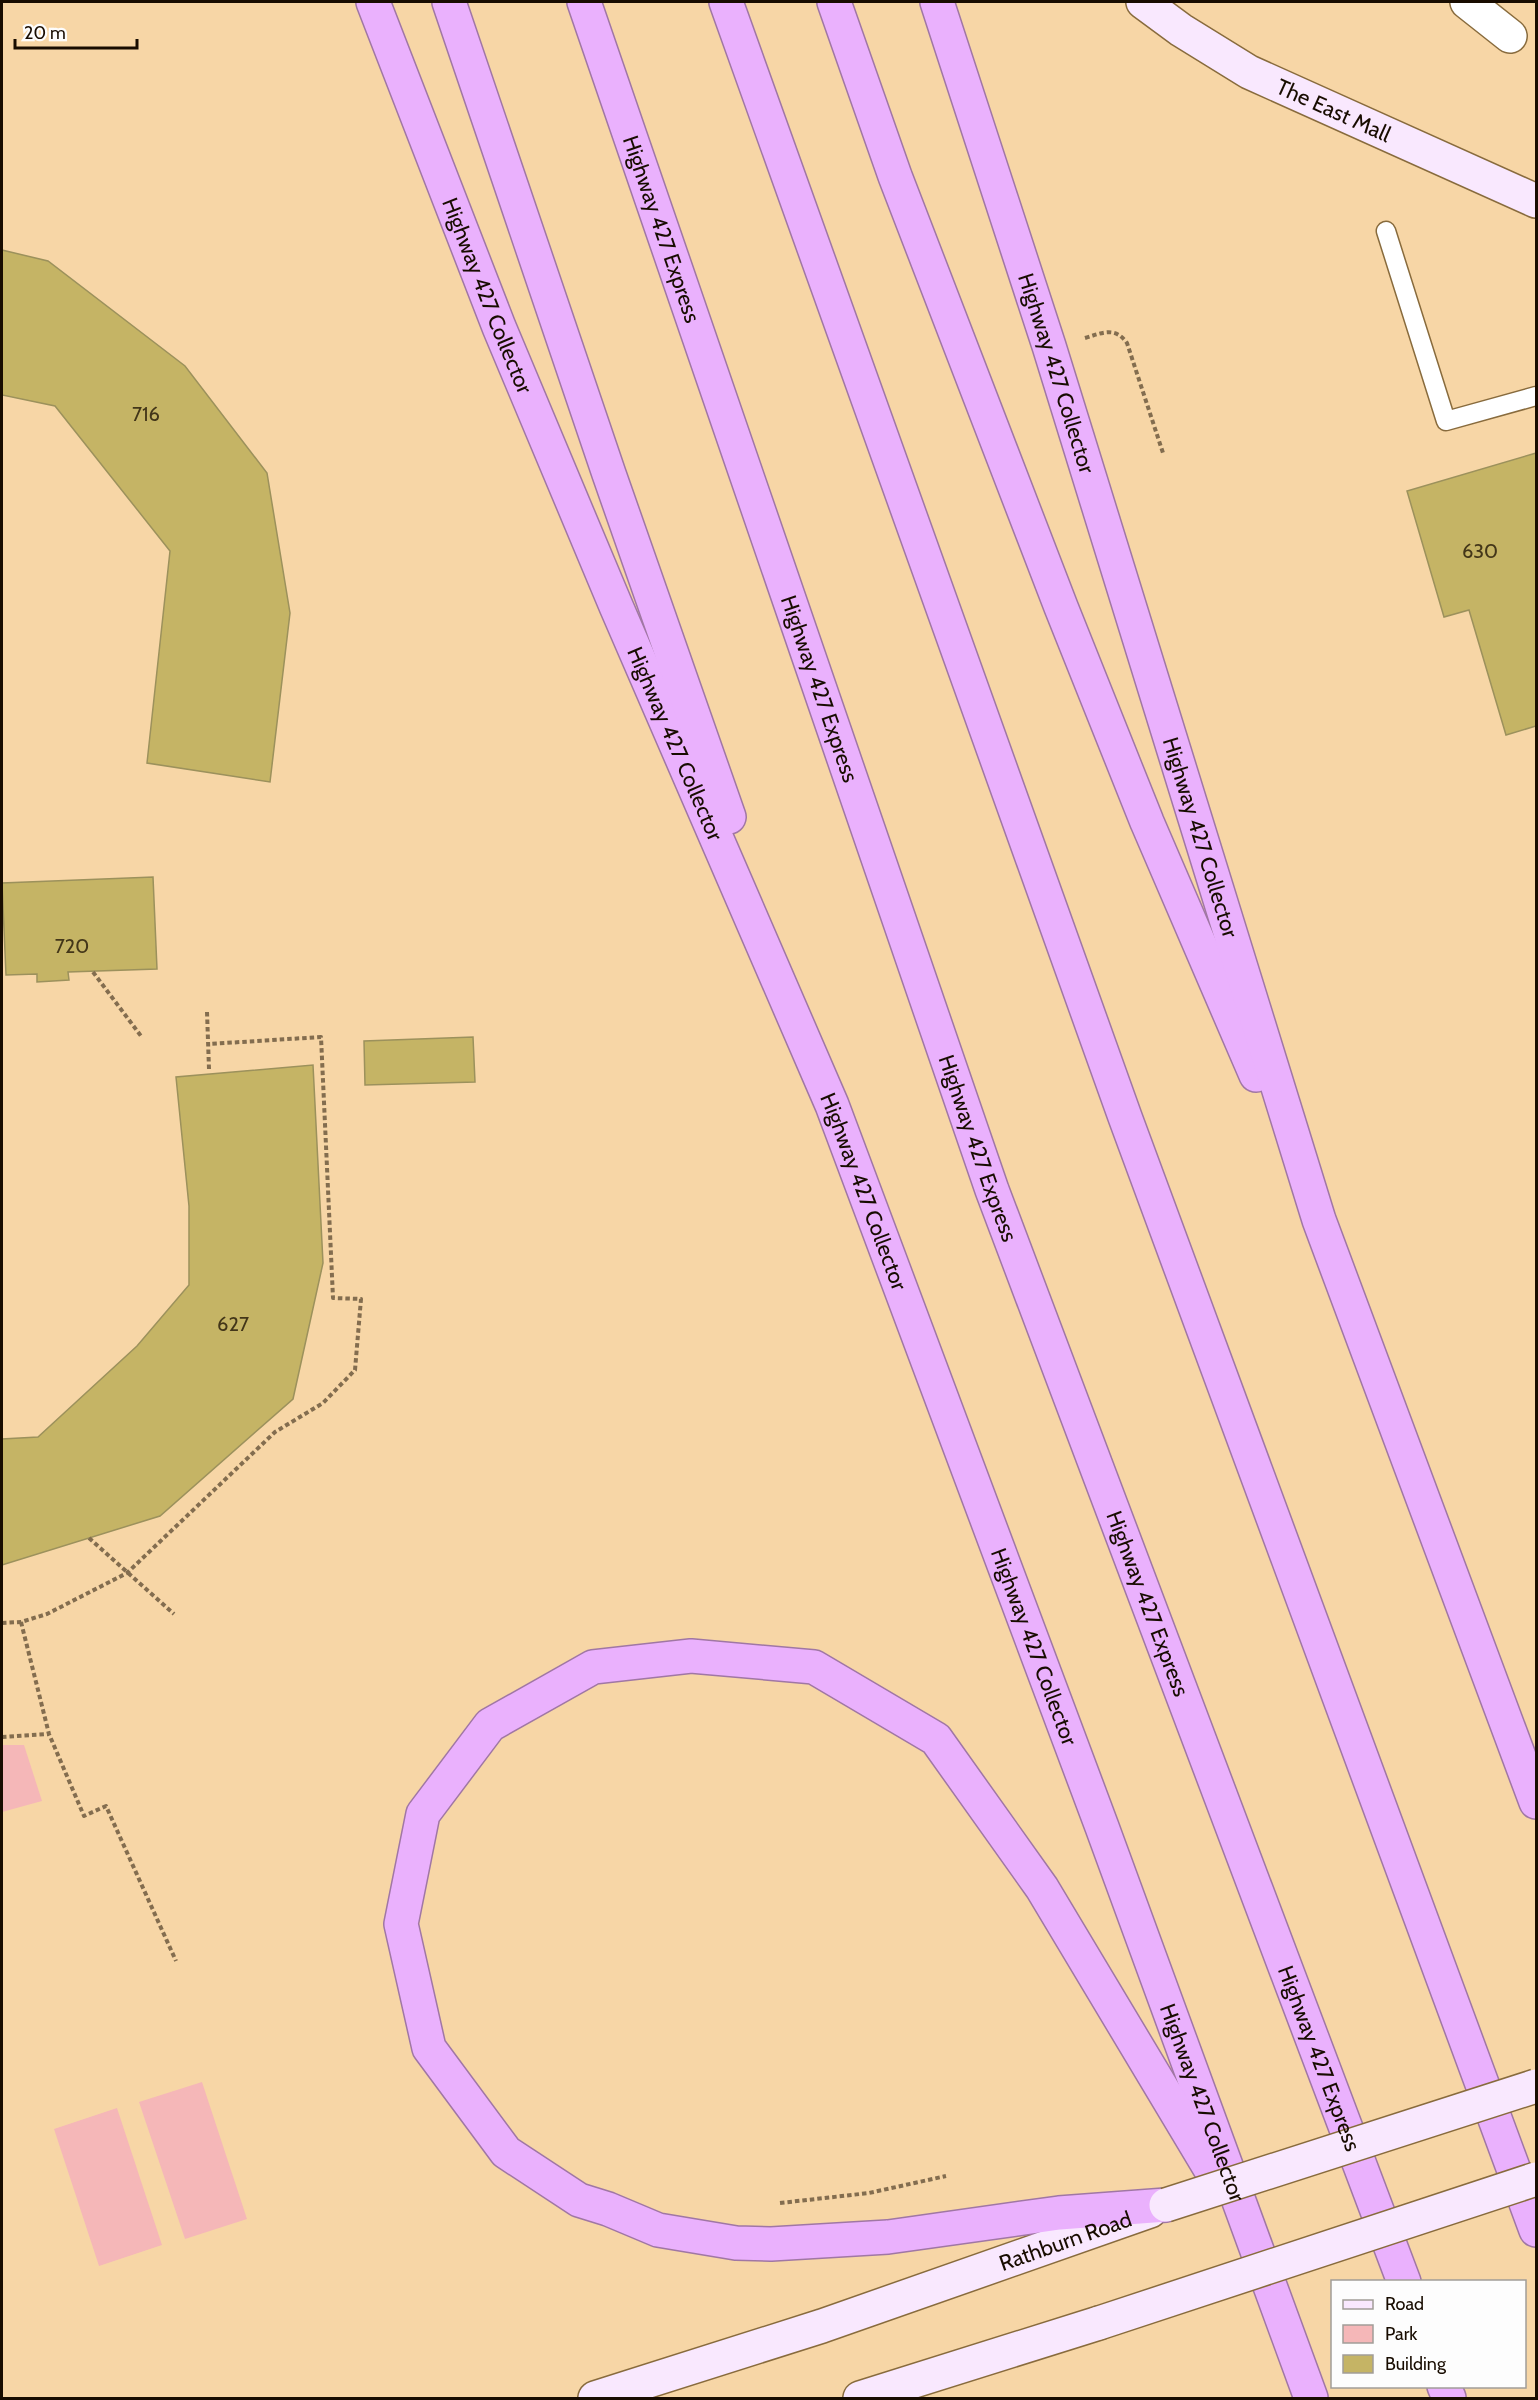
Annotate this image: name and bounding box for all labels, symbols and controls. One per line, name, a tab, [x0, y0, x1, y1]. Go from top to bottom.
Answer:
scale bar	[15, 12, 136, 50]
text: 20 m	[24, 22, 66, 44]
street label: The East Mall	[1272, 73, 1396, 148]
street label: Highway 427 Express	[617, 132, 706, 326]
street label: Highway 427 Collector	[436, 194, 538, 398]
street label: Highway 427 Collector	[1012, 270, 1101, 477]
house number: 716	[132, 402, 160, 426]
house number: 630	[1462, 539, 1498, 563]
street label: Highway 427 Express	[775, 592, 864, 786]
street label: Highway 427 Collector	[621, 643, 729, 845]
street label: Highway 427 Collector	[1157, 734, 1244, 941]
house number: 720	[55, 934, 89, 958]
street label: Highway 427 Express	[933, 1051, 1023, 1245]
street label: Highway 427 Collector	[814, 1089, 913, 1294]
house number: 627	[217, 1312, 249, 1336]
street label: Highway 427 Express	[1100, 1507, 1195, 1700]
street label: Highway 427 Collector	[985, 1544, 1083, 1749]
street label: Highway 427 Express	[1272, 1962, 1366, 2155]
street label: Highway 427 Collector	[1154, 2000, 1251, 2205]
street label: Rathburn Road	[996, 2205, 1135, 2277]
legend	[1331, 2280, 1526, 2388]
text: Road	[1385, 2293, 1424, 2315]
text: Park	[1385, 2323, 1418, 2345]
text: Building	[1385, 2353, 1447, 2375]

